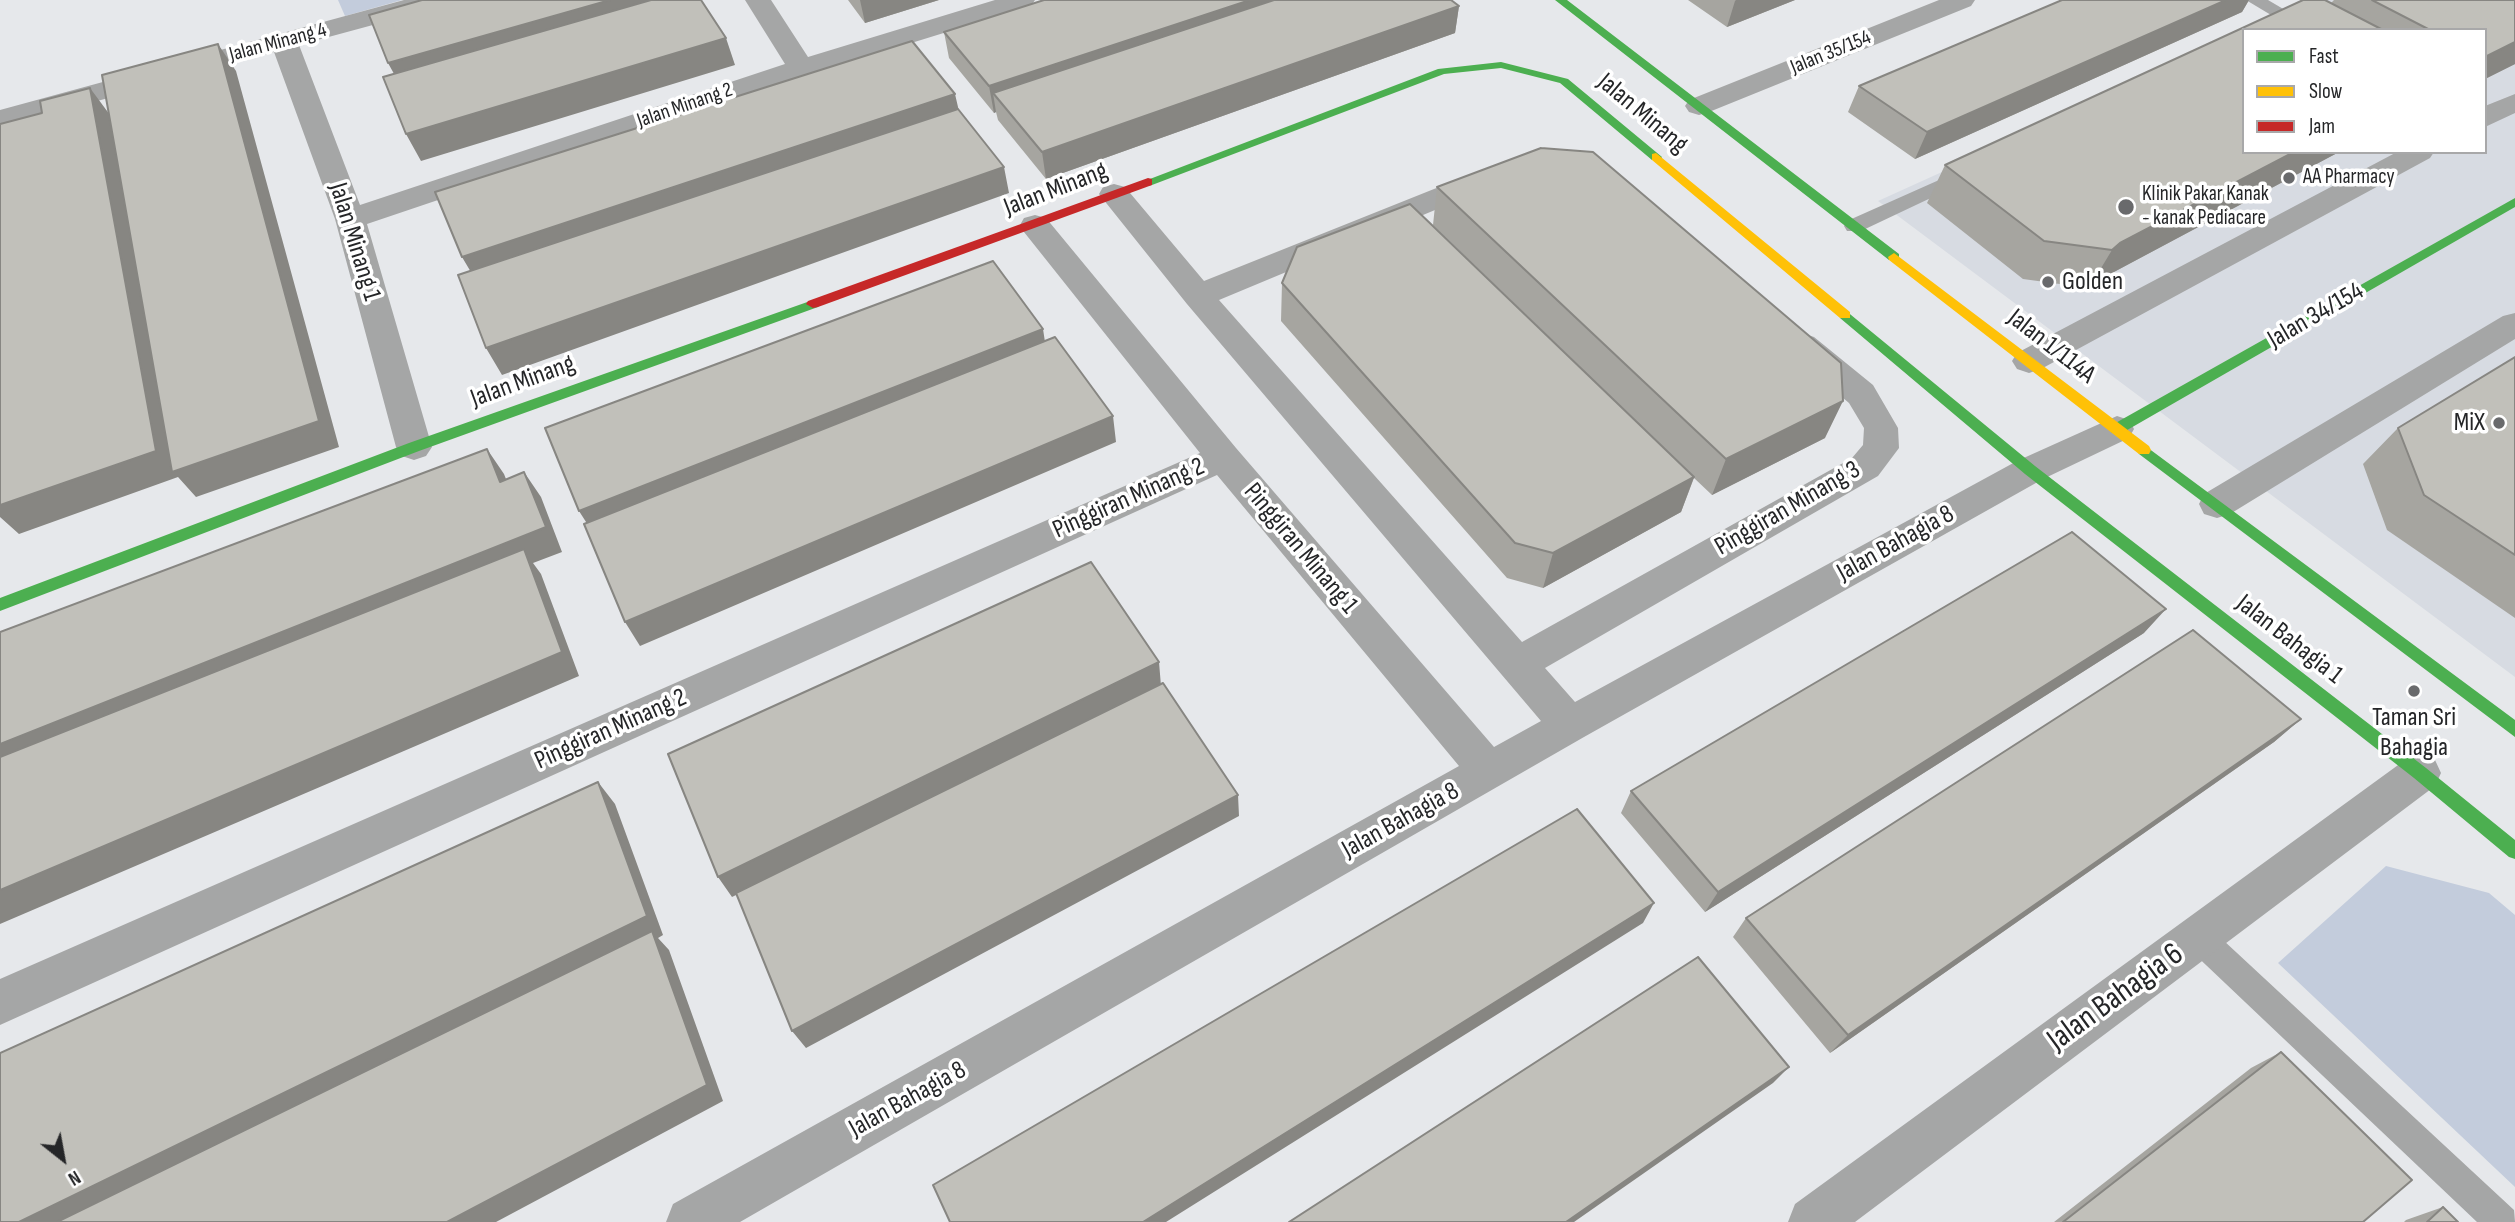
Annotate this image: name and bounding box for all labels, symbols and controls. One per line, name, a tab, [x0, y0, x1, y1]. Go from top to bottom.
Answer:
street label: Jalan Minang 4	[227, 18, 329, 68]
street label: Jalan 35/154	[1787, 25, 1875, 81]
legend	[2242, 28, 2487, 154]
text: Fast	[2309, 44, 2339, 69]
street label: Jalan Minang	[1590, 67, 1694, 161]
street label: Jalan Minang 2	[634, 78, 736, 134]
text: Slow	[2309, 79, 2342, 104]
text: Jam	[2309, 114, 2335, 139]
street label: Jalan Minang	[1000, 156, 1112, 224]
place label: AA Pharmacy	[2303, 165, 2395, 191]
marker: AA Pharmacy	[2281, 170, 2297, 186]
street label: Jalan Minang 1	[321, 179, 387, 305]
place label: Klinik Pakar Kanak - kanak Pediacare	[2142, 182, 2269, 232]
marker: Klinik Pakar Kanak - kanak Pediacare	[2116, 197, 2136, 217]
place label: Golden	[2062, 266, 2123, 298]
marker: Golden	[2040, 274, 2056, 290]
street label: Jalan 34/154	[2263, 276, 2369, 356]
street label: Jalan 1/114A	[2001, 303, 2101, 391]
street label: Jalan Minang	[467, 349, 579, 415]
place label: MiX	[2454, 407, 2485, 439]
marker: MiX	[2491, 415, 2507, 431]
street label: Pinggiran Minang 2	[1048, 452, 1210, 546]
street label: Pinggiran Minang 3	[1710, 455, 1866, 563]
street label: Pinggiran Minang 1	[1236, 477, 1364, 621]
street label: Jalan Bahagia 8	[1832, 499, 1960, 589]
street label: Jalan Bahagia 1	[2229, 589, 2349, 691]
street label: Pinggiran Minang 2	[530, 683, 692, 777]
marker: Taman Sri Bahagia	[2406, 683, 2422, 699]
place label: Taman Sri Bahagia	[2372, 702, 2456, 764]
street label: Jalan Bahagia 8	[1337, 776, 1465, 866]
street label: Jalan Bahagia 6	[2040, 936, 2192, 1060]
street label: Jalan Bahagia 8	[844, 1055, 972, 1145]
north arrow	[28, 1124, 98, 1194]
text: N	[64, 1165, 84, 1190]

